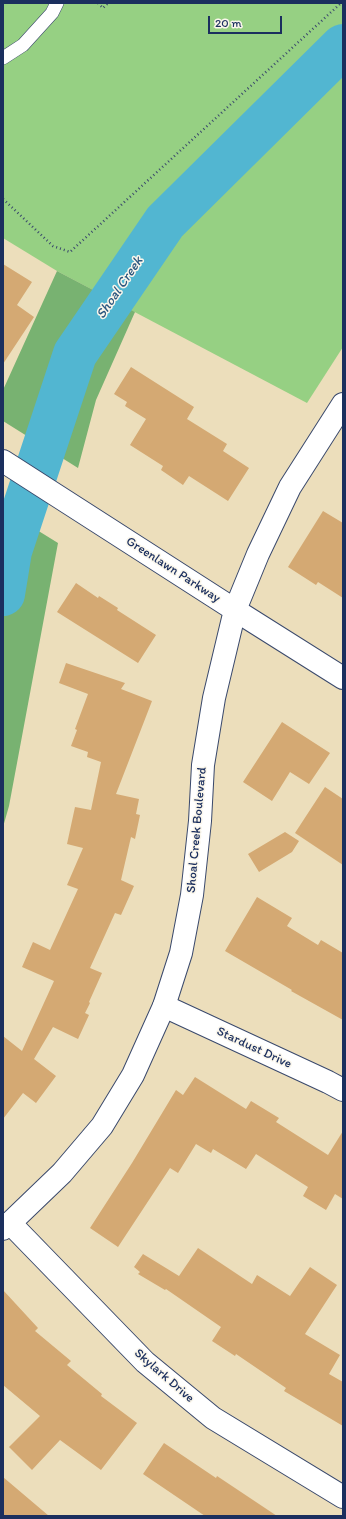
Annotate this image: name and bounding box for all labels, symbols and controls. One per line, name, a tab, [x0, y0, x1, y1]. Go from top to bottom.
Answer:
scale bar	[210, 8, 284, 34]
text: 20 m	[215, 16, 242, 30]
water label: Shoal Creek	[93, 254, 147, 322]
street label: Greenlawn Parkway	[123, 534, 223, 606]
street label: Shoal Creek Boulevard	[184, 766, 210, 894]
street label: Stardust Drive	[214, 1024, 294, 1072]
street label: Skylark Drive	[131, 1346, 197, 1406]

